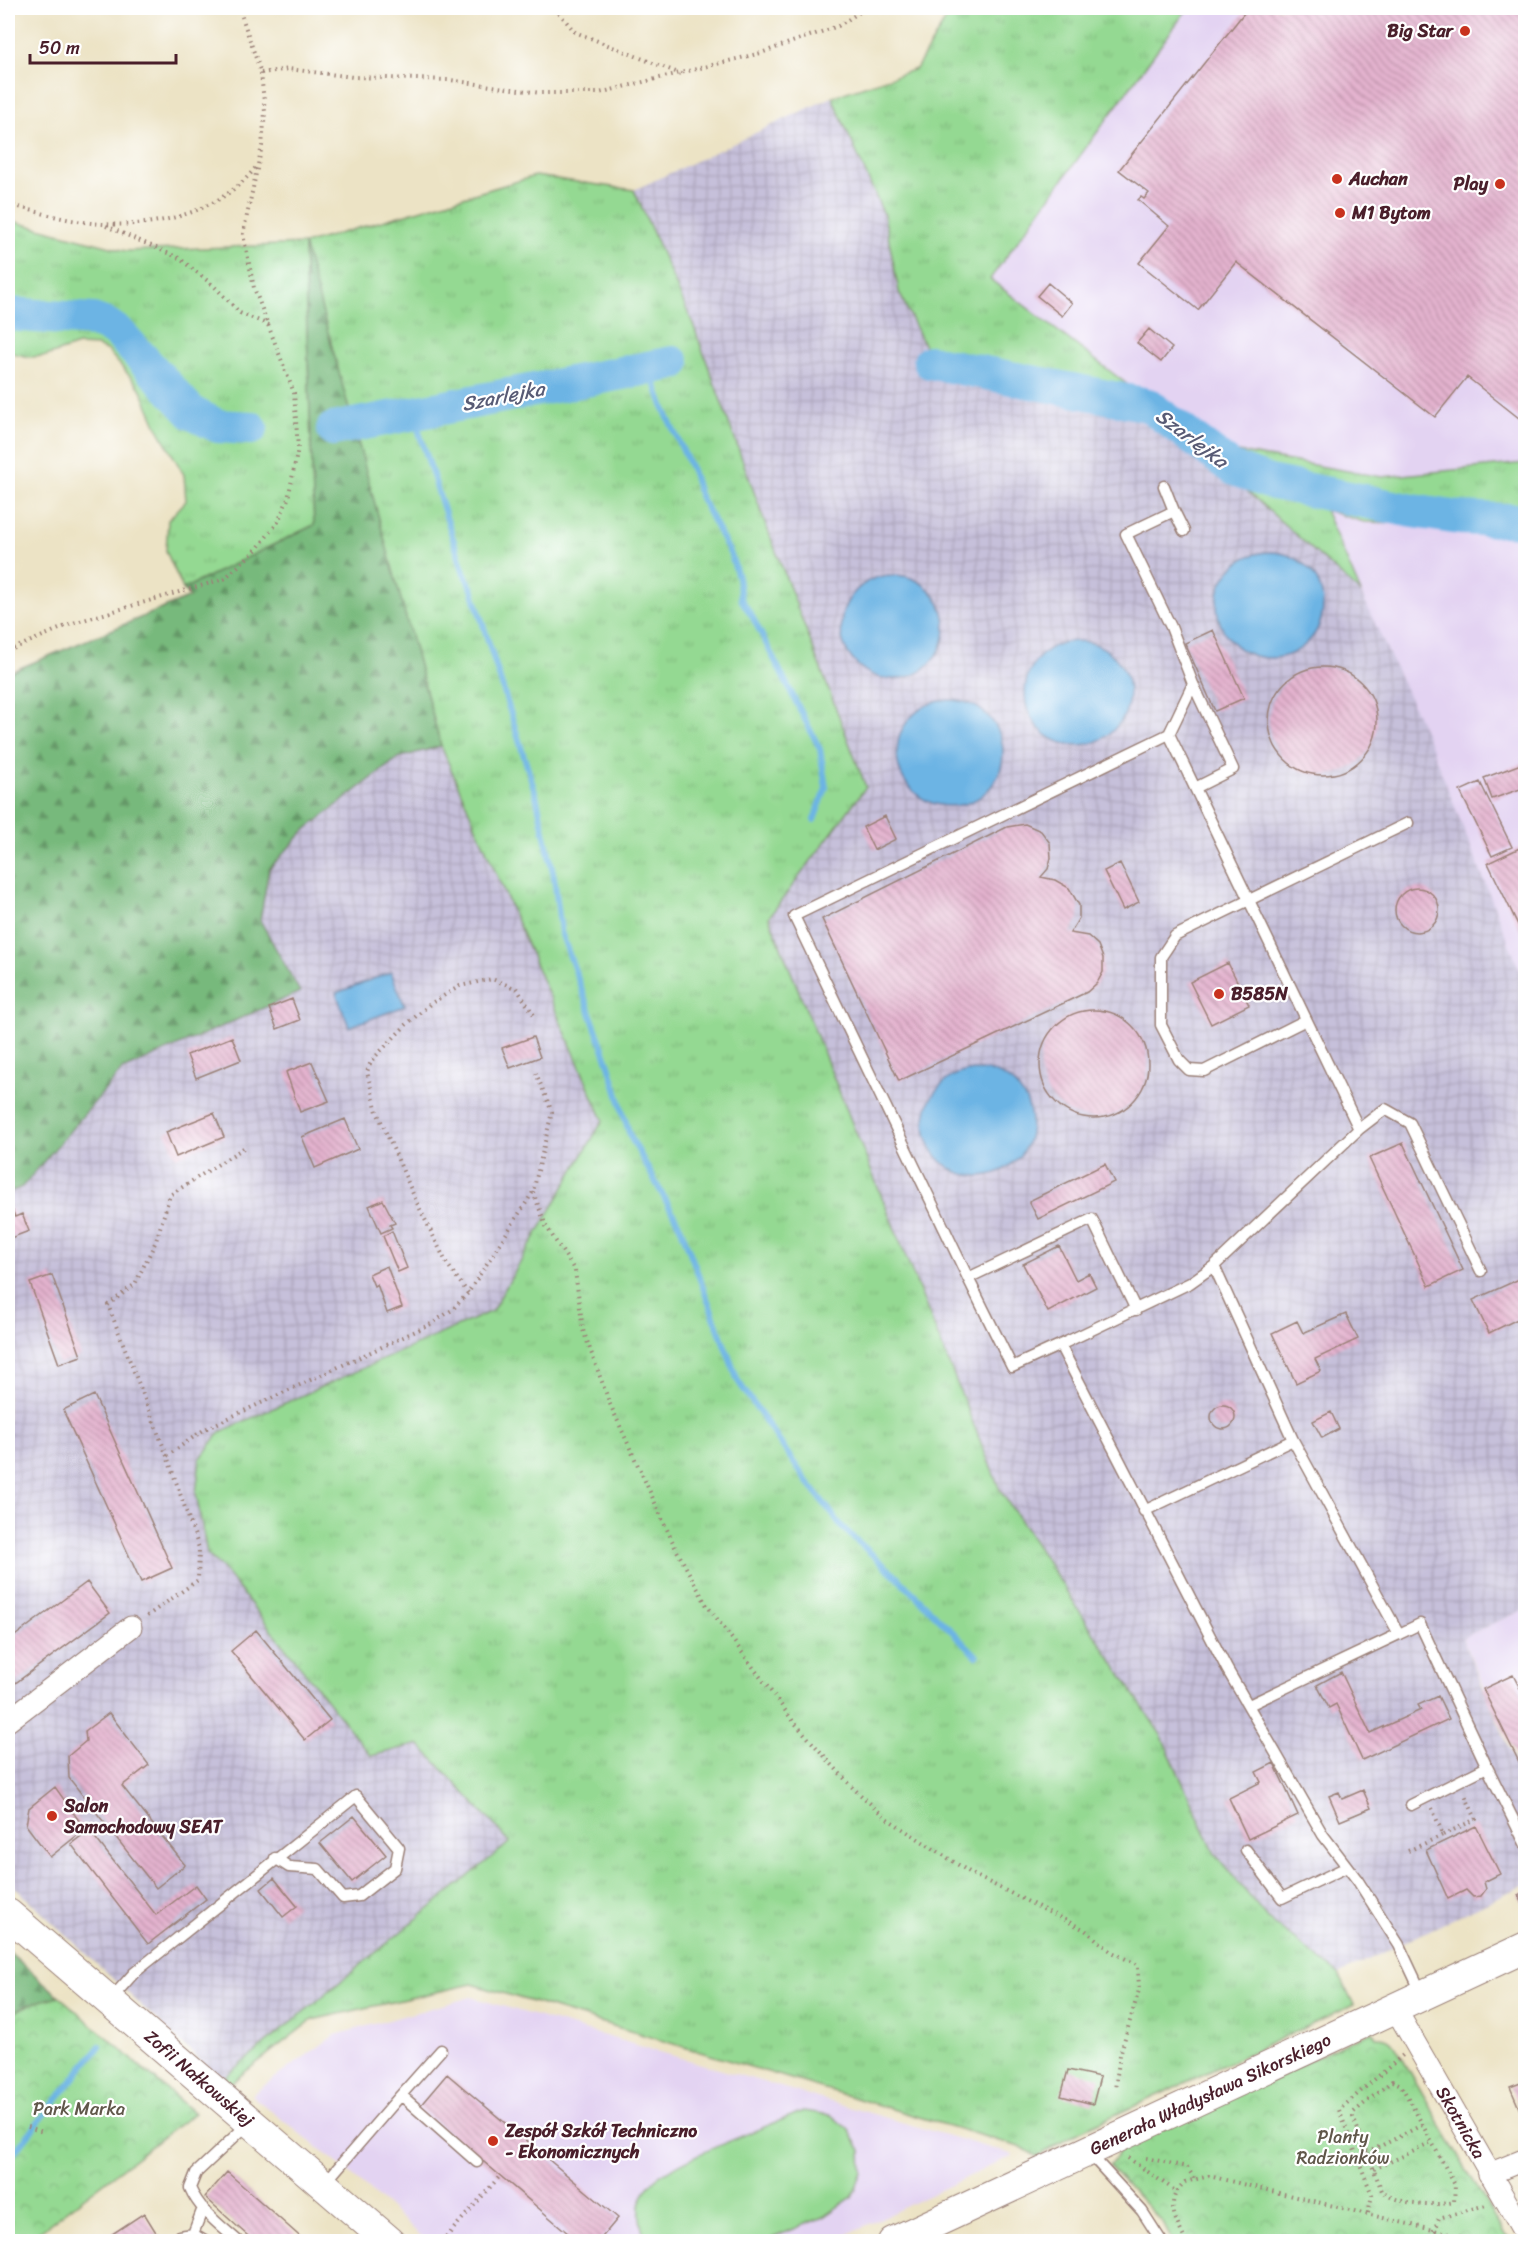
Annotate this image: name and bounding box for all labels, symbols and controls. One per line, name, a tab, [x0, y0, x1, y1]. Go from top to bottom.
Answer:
place label: Big Star	[1387, 15, 1455, 47]
marker: Big Star	[1458, 24, 1472, 38]
scale bar	[30, 27, 176, 65]
text: 50 m	[39, 32, 80, 64]
place label: Auchan	[1348, 163, 1408, 195]
place label: Play	[1454, 168, 1489, 200]
marker: Auchan	[1330, 172, 1344, 186]
marker: Play	[1493, 177, 1507, 191]
place label: M1 Bytom	[1351, 197, 1431, 229]
marker: M1 Bytom	[1333, 206, 1347, 220]
water label: Szarlejka	[459, 371, 549, 422]
water label: Szarlejka	[1148, 399, 1237, 479]
place label: B585N	[1231, 978, 1288, 1010]
marker: B585N	[1212, 987, 1226, 1001]
place label: Salon Samochodowy SEAT	[63, 1790, 224, 1843]
marker: Salon Samochodowy SEAT	[45, 1809, 59, 1823]
street label: Zofii Nałkowskiej	[137, 2021, 262, 2135]
street label: Generała Władysława Sikorskiego	[1084, 2024, 1337, 2164]
street label: Skotnicka	[1427, 2080, 1495, 2165]
park label: Park Marka	[33, 2093, 125, 2125]
place label: Zespół Szkół Techniczno - Ekonomicznych	[504, 2115, 697, 2168]
park label: Planty Radzionków	[1297, 2121, 1390, 2174]
marker: Zespół Szkół Techniczno - Ekonomicznych	[486, 2134, 500, 2148]

